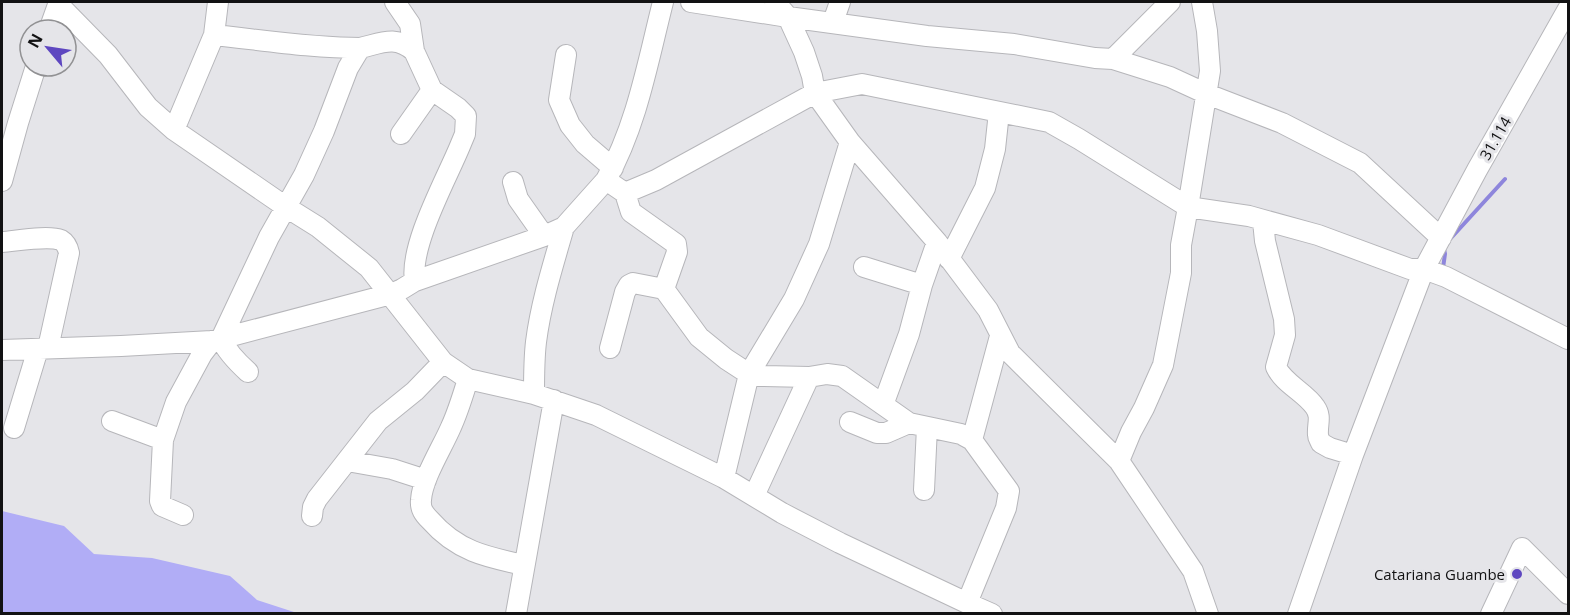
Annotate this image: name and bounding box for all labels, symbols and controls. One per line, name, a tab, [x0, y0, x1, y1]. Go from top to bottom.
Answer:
north arrow	[18, 18, 78, 78]
text: N	[22, 30, 48, 52]
street label: 31.114	[1475, 112, 1516, 163]
place label: Catariana Guambe	[1374, 564, 1505, 584]
marker: Catariana Guambe	[1510, 567, 1524, 581]

